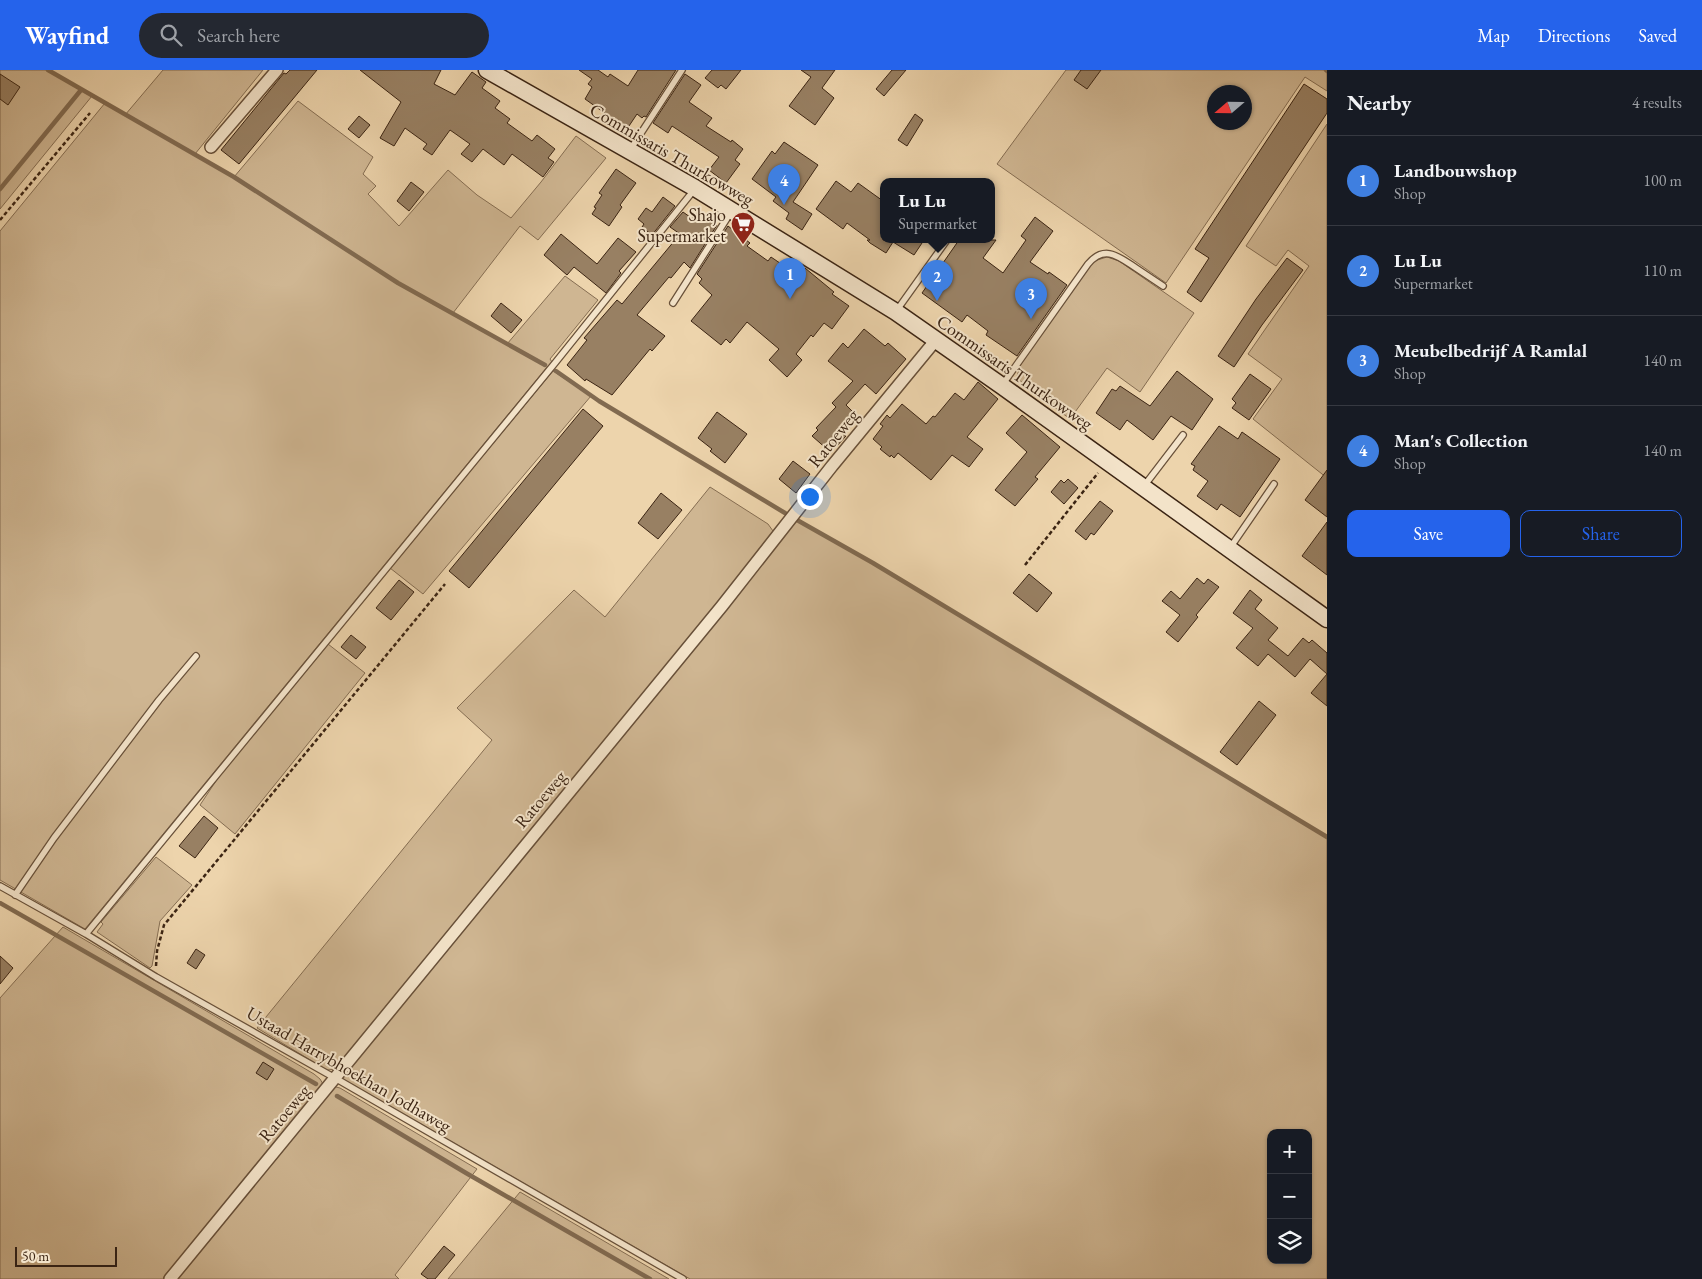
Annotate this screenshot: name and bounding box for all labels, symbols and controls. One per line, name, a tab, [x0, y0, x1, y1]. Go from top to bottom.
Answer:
search box	[139, 13, 489, 58]
text: Wayfind	[25, 20, 109, 51]
icon: search	[157, 21, 185, 49]
text: Search here	[197, 23, 280, 48]
text: Map	[1478, 24, 1510, 47]
text: Directions	[1538, 24, 1610, 47]
text: Saved	[1638, 24, 1677, 47]
north arrow	[1207, 85, 1252, 130]
text: Nearby	[1347, 89, 1411, 116]
text: 4 results	[1632, 92, 1682, 113]
street label: Commissaris Thurkowweg	[586, 98, 758, 210]
text: Landbouwshop	[1394, 158, 1517, 183]
pin: 4	[768, 164, 800, 205]
text: 1	[1359, 170, 1367, 191]
text: 100 m	[1643, 170, 1682, 191]
popup	[880, 178, 995, 243]
text: Shop	[1394, 183, 1426, 204]
text: Lu Lu	[898, 188, 946, 213]
place label: Shajo Supermarket	[637, 203, 726, 247]
supermarket icon: Shajo Supermarket	[730, 211, 756, 245]
text: Supermarket	[898, 213, 977, 234]
text: Lu Lu	[1394, 248, 1442, 273]
pin: 1	[774, 258, 806, 299]
pin: 2	[921, 260, 953, 301]
text: 2	[1359, 260, 1367, 281]
text: 110 m	[1643, 260, 1682, 281]
text: Supermarket	[1394, 273, 1473, 294]
pin: 3	[1015, 278, 1047, 319]
street label: Commissaris Thurkowweg	[932, 309, 1098, 435]
text: Meubelbedrijf A Ramlal	[1394, 338, 1587, 363]
text: 3	[1359, 350, 1367, 371]
text: 140 m	[1643, 350, 1682, 371]
text: Shop	[1394, 363, 1426, 384]
street label: Ratoeweg	[803, 404, 864, 472]
text: Man's Collection	[1394, 428, 1528, 453]
text: 4	[1359, 440, 1367, 461]
text: 140 m	[1643, 440, 1682, 461]
text: Shop	[1394, 453, 1426, 474]
your location	[797, 484, 823, 510]
button: Save	[1347, 510, 1510, 557]
button: Share	[1520, 510, 1682, 557]
street label: Ratoeweg	[509, 765, 571, 833]
street label: Ustaad Harrybhoekhan Jodhaweg	[243, 1001, 456, 1137]
street label: Ratoeweg	[253, 1079, 315, 1147]
map controls	[1267, 1129, 1312, 1264]
button: +	[1267, 1129, 1312, 1174]
button: −	[1267, 1174, 1312, 1219]
button: layers	[1267, 1219, 1312, 1264]
scale bar	[15, 1244, 118, 1267]
text: 50 m	[22, 1247, 49, 1265]

